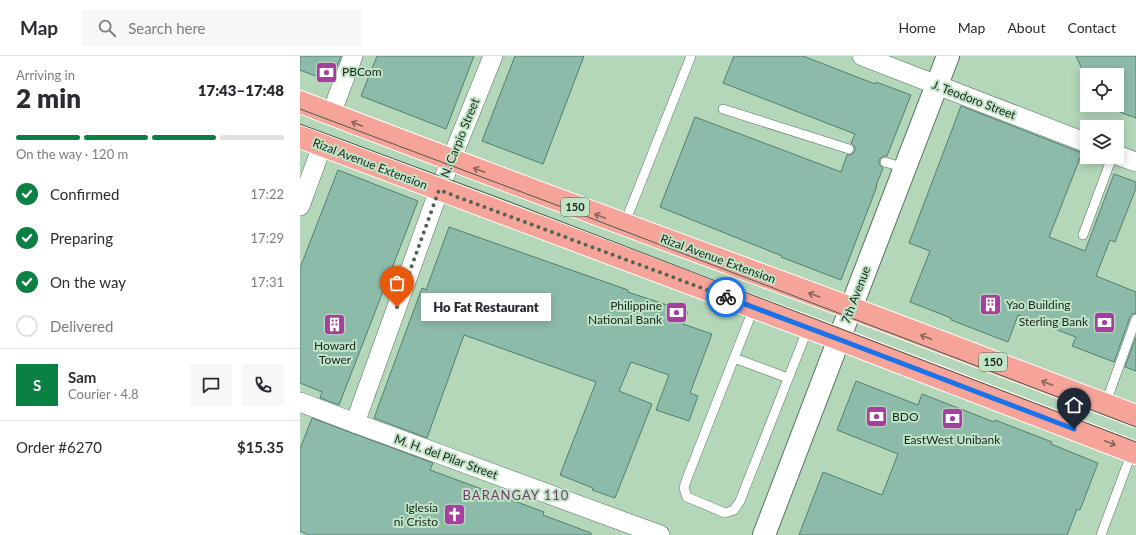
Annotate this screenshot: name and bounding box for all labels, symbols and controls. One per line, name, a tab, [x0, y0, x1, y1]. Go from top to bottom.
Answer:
search box	[82, 10, 362, 46]
text: Map	[20, 16, 58, 39]
icon: search	[96, 17, 118, 39]
text: Search here	[128, 19, 206, 37]
text: Home	[898, 19, 936, 36]
text: Map	[958, 19, 985, 36]
text: About	[1007, 19, 1045, 36]
text: Contact	[1067, 19, 1116, 36]
bank icon: PBCom	[314, 59, 340, 85]
place label: PBCom	[342, 64, 382, 79]
text: Arriving in	[16, 67, 75, 83]
map controls	[1080, 68, 1124, 164]
button: locate	[1080, 68, 1124, 112]
street label: J. Teodoro Street	[930, 77, 1019, 123]
text: 17:43–17:48	[198, 81, 284, 99]
text: 2 min	[16, 82, 81, 114]
street label: N. Carpio Street	[437, 95, 483, 180]
one-way arrow	[352, 120, 364, 128]
button: layers	[1080, 120, 1124, 164]
street label: Rizal Avenue Extension	[311, 135, 430, 192]
text: On the way · 120 m	[16, 146, 128, 162]
one-way arrow	[473, 166, 485, 174]
icon: check	[16, 183, 38, 205]
text: Confirmed	[50, 185, 119, 203]
text: 17:22	[251, 186, 284, 202]
road number: 150	[561, 198, 589, 216]
one-way arrow	[595, 212, 607, 220]
icon: check	[16, 227, 38, 249]
text: Preparing	[50, 229, 113, 247]
text: 17:29	[251, 230, 284, 246]
street label: Rizal Avenue Extension	[658, 231, 778, 286]
street label: 7th Avenue	[838, 264, 873, 326]
pin	[380, 266, 414, 307]
icon: check	[16, 271, 38, 293]
icon: bag	[386, 272, 408, 294]
text: On the way	[50, 273, 126, 291]
text: 17:31	[251, 274, 284, 290]
courier	[706, 277, 746, 317]
icon: bike	[715, 286, 737, 308]
one-way arrow	[809, 290, 821, 298]
building icon: Yao Building	[977, 292, 1003, 318]
callout: Ho Fat Restaurant	[421, 293, 551, 321]
place label: Yao Building	[1006, 297, 1071, 312]
place label: Philippine National Bank	[588, 298, 663, 327]
text: Ho Fat Restaurant	[433, 299, 539, 315]
bank icon: Philippine National Bank	[664, 300, 690, 326]
bank icon: Sterling Bank	[1091, 309, 1117, 335]
building icon: Howard Tower	[322, 312, 348, 338]
place label: Sterling Bank	[1019, 314, 1089, 329]
text: Delivered	[50, 317, 113, 335]
one-way arrow	[920, 332, 932, 340]
place label: Howard Tower	[314, 338, 356, 367]
road number: 150	[979, 353, 1007, 371]
button: chat	[190, 364, 232, 406]
button: phone	[242, 364, 284, 406]
text: Sam	[68, 368, 96, 386]
text: S	[33, 376, 41, 394]
one-way arrow	[1042, 378, 1054, 386]
text: Courier · 4.8	[68, 386, 139, 402]
pin	[1057, 388, 1091, 429]
icon: home	[1063, 394, 1085, 416]
bank icon: BDO	[863, 404, 889, 430]
bank icon: EastWest Unibank	[939, 406, 965, 432]
place label: BDO	[892, 409, 919, 424]
street label: M. H. del Pilar Street	[393, 431, 500, 482]
place label: EastWest Unibank	[904, 432, 1001, 447]
text: Order #6270	[16, 438, 102, 456]
text: $15.35	[237, 438, 284, 456]
one-way arrow	[1104, 440, 1116, 448]
district label: BARANGAY 110	[463, 487, 569, 503]
place label: Iglesia ni Cristo	[394, 500, 438, 529]
church icon: Iglesia ni Cristo	[441, 502, 467, 528]

